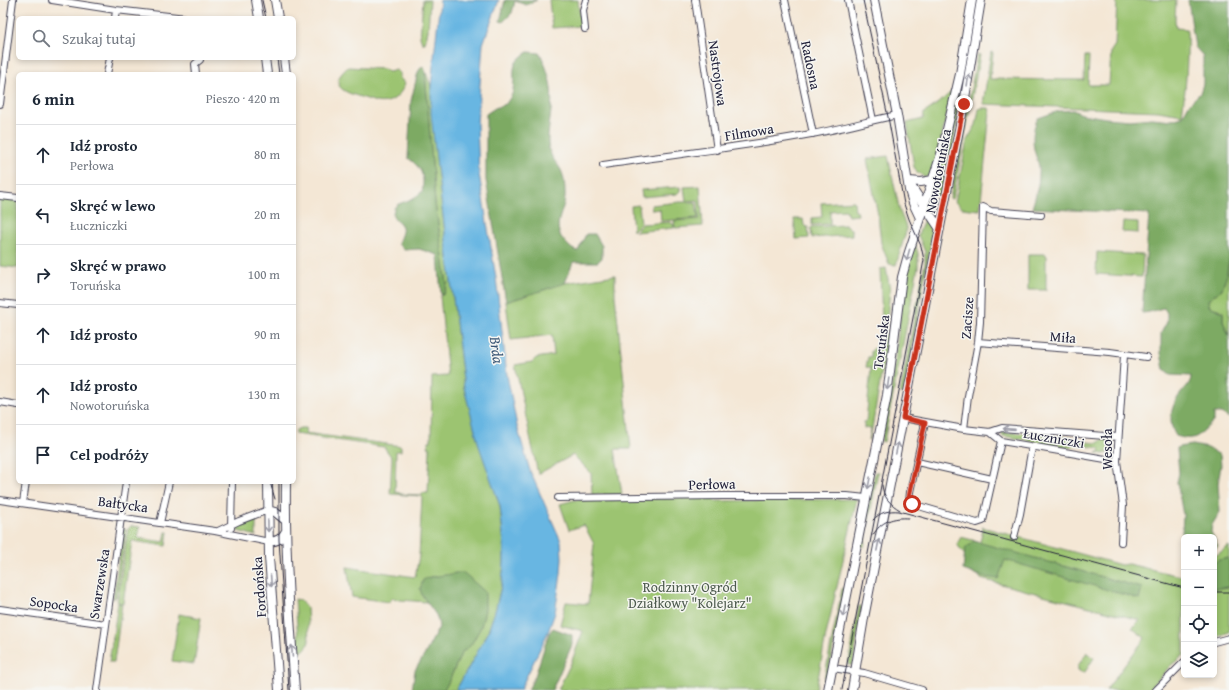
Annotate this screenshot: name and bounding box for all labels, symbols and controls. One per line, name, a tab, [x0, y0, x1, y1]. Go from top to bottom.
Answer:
search box	[16, 16, 296, 60]
icon: search	[30, 27, 52, 49]
text: Szukaj tutaj	[62, 28, 136, 49]
street label: Nastrojowa	[704, 39, 733, 107]
street label: Radosna	[796, 39, 826, 92]
one-way arrow	[964, 74, 972, 87]
text: 6 min	[32, 86, 74, 111]
text: Pieszo · 420 m	[206, 89, 280, 108]
route end	[955, 95, 973, 113]
street label: Filmowa	[723, 118, 775, 146]
street label: Nowotoruńska	[920, 127, 956, 215]
text: Idź prosto	[70, 135, 137, 156]
icon: ahead	[32, 144, 54, 166]
text: 80 m	[254, 145, 280, 164]
text: Perłowa	[70, 156, 114, 175]
text: Skręć w lewo	[70, 195, 156, 216]
icon: left	[32, 204, 54, 226]
text: 20 m	[254, 205, 280, 224]
text: Łuczniczki	[70, 216, 127, 235]
one-way arrow	[904, 249, 911, 262]
text: Skręć w prawo	[70, 255, 166, 276]
icon: right	[32, 264, 54, 286]
text: 100 m	[248, 265, 280, 284]
text: Toruńska	[70, 276, 121, 295]
street label: Zacisze	[956, 296, 978, 340]
street label: Toruńska	[868, 313, 894, 370]
icon: ahead	[32, 324, 54, 346]
text: Idź prosto	[70, 324, 137, 345]
text: 90 m	[254, 325, 280, 344]
street label: Miła	[1049, 326, 1077, 348]
water label: Brda	[485, 334, 509, 365]
text: Idź prosto	[70, 375, 137, 396]
one-way arrow	[884, 377, 892, 390]
icon: ahead	[32, 384, 54, 406]
text: 130 m	[248, 385, 280, 404]
text: Nowotoruńska	[70, 396, 149, 415]
street label: Łuczniczki	[1022, 423, 1086, 453]
one-way arrow	[1003, 425, 1016, 432]
street label: Wesoła	[1097, 428, 1117, 470]
one-way arrow	[894, 442, 902, 455]
icon: arrive	[32, 444, 54, 466]
text: Cel podróży	[70, 444, 149, 465]
street label: Perłowa	[688, 474, 736, 494]
one-way arrow	[865, 476, 873, 489]
street label: Bałtycka	[97, 491, 150, 517]
route start	[903, 495, 921, 513]
one-way arrow	[264, 519, 272, 532]
map controls	[1181, 534, 1217, 678]
button: +	[1181, 534, 1217, 570]
one-way arrow	[875, 539, 883, 552]
street label: Swarzewska	[84, 547, 114, 621]
street label: Fordońska	[247, 556, 271, 618]
button: −	[1181, 570, 1217, 606]
one-way arrow	[268, 574, 275, 587]
park label: Rodzinny Ogród Działkowy "Kolejarz"	[628, 577, 752, 613]
street label: Sopocka	[29, 591, 80, 617]
one-way arrow	[840, 604, 848, 617]
button: locate	[1181, 606, 1217, 642]
button: layers	[1181, 642, 1217, 678]
one-way arrow	[289, 645, 296, 658]

